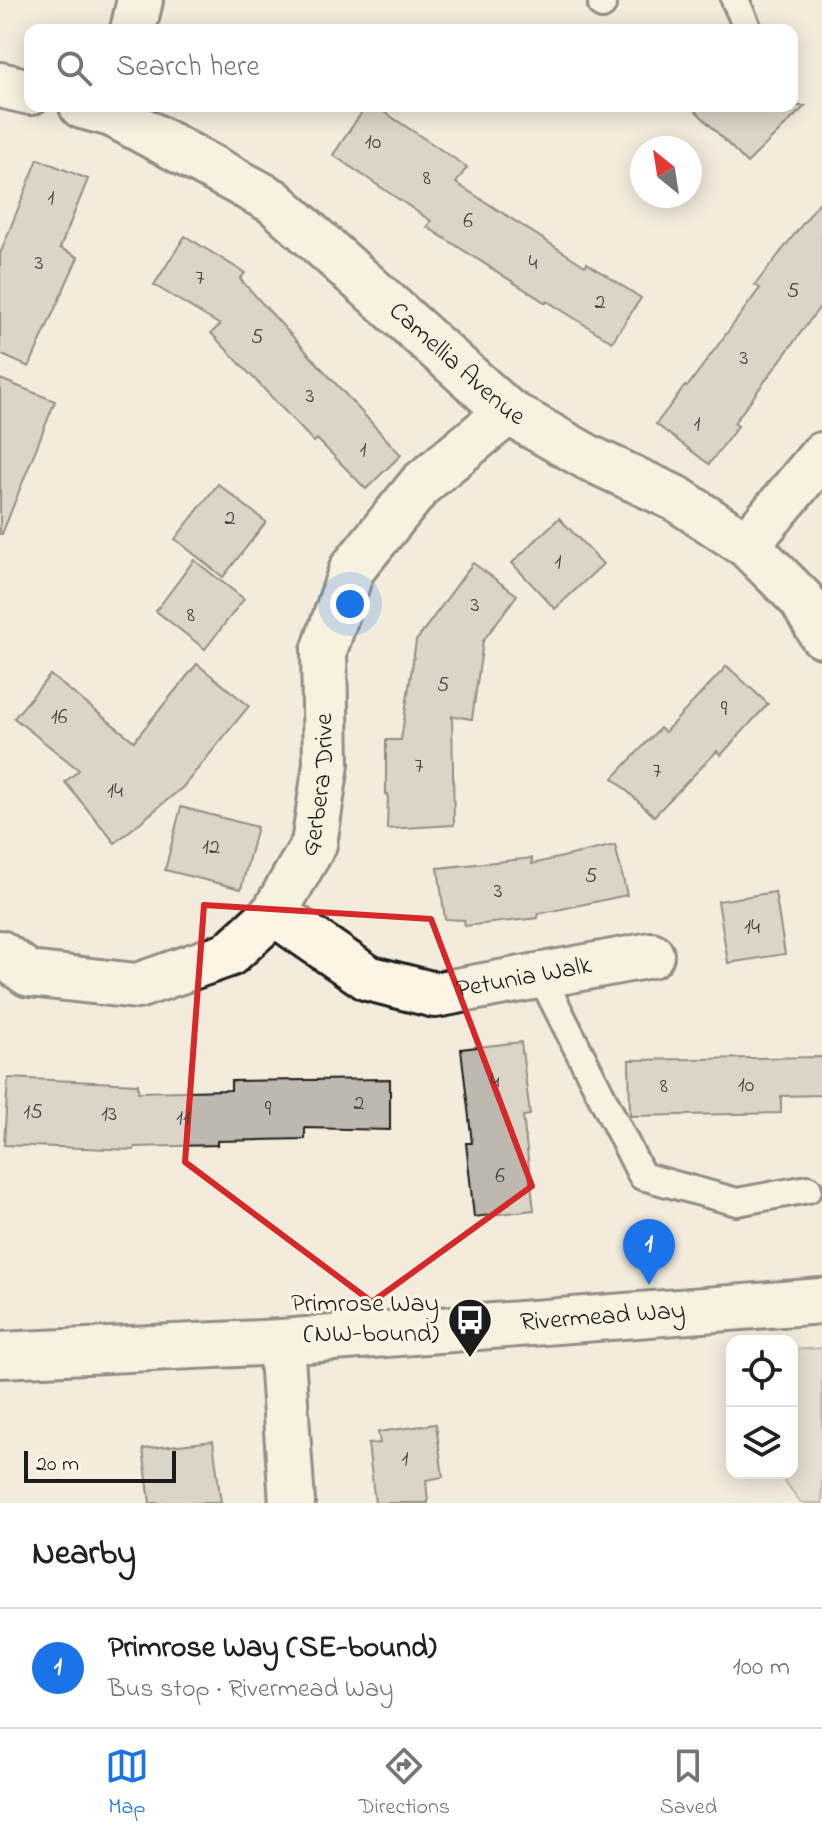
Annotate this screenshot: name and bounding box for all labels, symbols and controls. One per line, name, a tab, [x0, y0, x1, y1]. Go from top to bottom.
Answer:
search box	[24, 24, 798, 112]
icon: search	[52, 46, 96, 90]
text: Search here	[116, 46, 260, 90]
house number: 10	[365, 127, 381, 159]
north arrow	[630, 136, 702, 208]
house number: 8	[423, 163, 431, 195]
house number: 1	[48, 183, 55, 215]
house number: 6	[463, 206, 473, 238]
house number: 3	[34, 248, 44, 280]
house number: 4	[528, 248, 538, 280]
house number: 7	[195, 263, 205, 295]
house number: 5	[787, 276, 799, 308]
house number: 2	[595, 287, 606, 319]
street label: Camellia Avenue	[379, 294, 532, 437]
house number: 5	[251, 322, 263, 354]
house number: 3	[739, 343, 749, 375]
house number: 3	[305, 381, 315, 413]
house number: 1	[694, 409, 701, 441]
house number: 1	[360, 435, 367, 467]
house number: 2	[225, 503, 236, 535]
house number: 1	[555, 547, 562, 579]
your location	[330, 584, 370, 624]
house number: 3	[470, 590, 480, 622]
house number: 8	[187, 600, 195, 632]
house number: 5	[437, 670, 449, 702]
house number: 9	[721, 694, 728, 726]
house number: 16	[51, 702, 68, 734]
street label: Gerbera Drive	[291, 713, 345, 865]
house number: 7	[414, 751, 424, 783]
house number: 7	[652, 756, 662, 788]
house number: 14	[107, 776, 123, 808]
house number: 12	[202, 832, 220, 864]
house number: 5	[585, 861, 597, 893]
house number: 3	[493, 876, 503, 908]
house number: 14	[744, 912, 760, 944]
street label: Petunia Walk	[453, 947, 595, 1010]
house number: 4	[490, 1066, 500, 1098]
house number: 10	[738, 1070, 754, 1102]
house number: 8	[660, 1071, 668, 1103]
house number: 2	[354, 1088, 365, 1120]
house number: 9	[265, 1094, 272, 1126]
house number: 15	[23, 1097, 43, 1129]
house number: 13	[101, 1099, 117, 1131]
house number: 11	[176, 1103, 190, 1135]
house number: 6	[495, 1161, 505, 1193]
pin: 1	[623, 1219, 675, 1285]
place label: Primrose Way (NW-bound)	[291, 1286, 439, 1354]
street label: Rivermead Way	[519, 1292, 687, 1343]
bus stop icon: Primrose Way (NW-bound)	[446, 1296, 494, 1359]
map controls	[726, 1335, 798, 1479]
button: locate	[726, 1335, 798, 1407]
button: layers	[726, 1407, 798, 1479]
house number: 1	[402, 1444, 409, 1476]
scale bar	[24, 1447, 176, 1483]
text: 20 m	[36, 1449, 79, 1481]
text: Nearby	[32, 1530, 136, 1580]
text: Primrose Way (SE-bound)	[108, 1627, 437, 1671]
text: 1	[54, 1649, 62, 1687]
text: 100 m	[733, 1649, 790, 1687]
text: Bus stop · Rivermead Way	[108, 1671, 393, 1709]
tab: Map	[105, 1744, 149, 1824]
tab: Directions	[359, 1744, 450, 1824]
tab: Saved	[660, 1744, 717, 1824]

